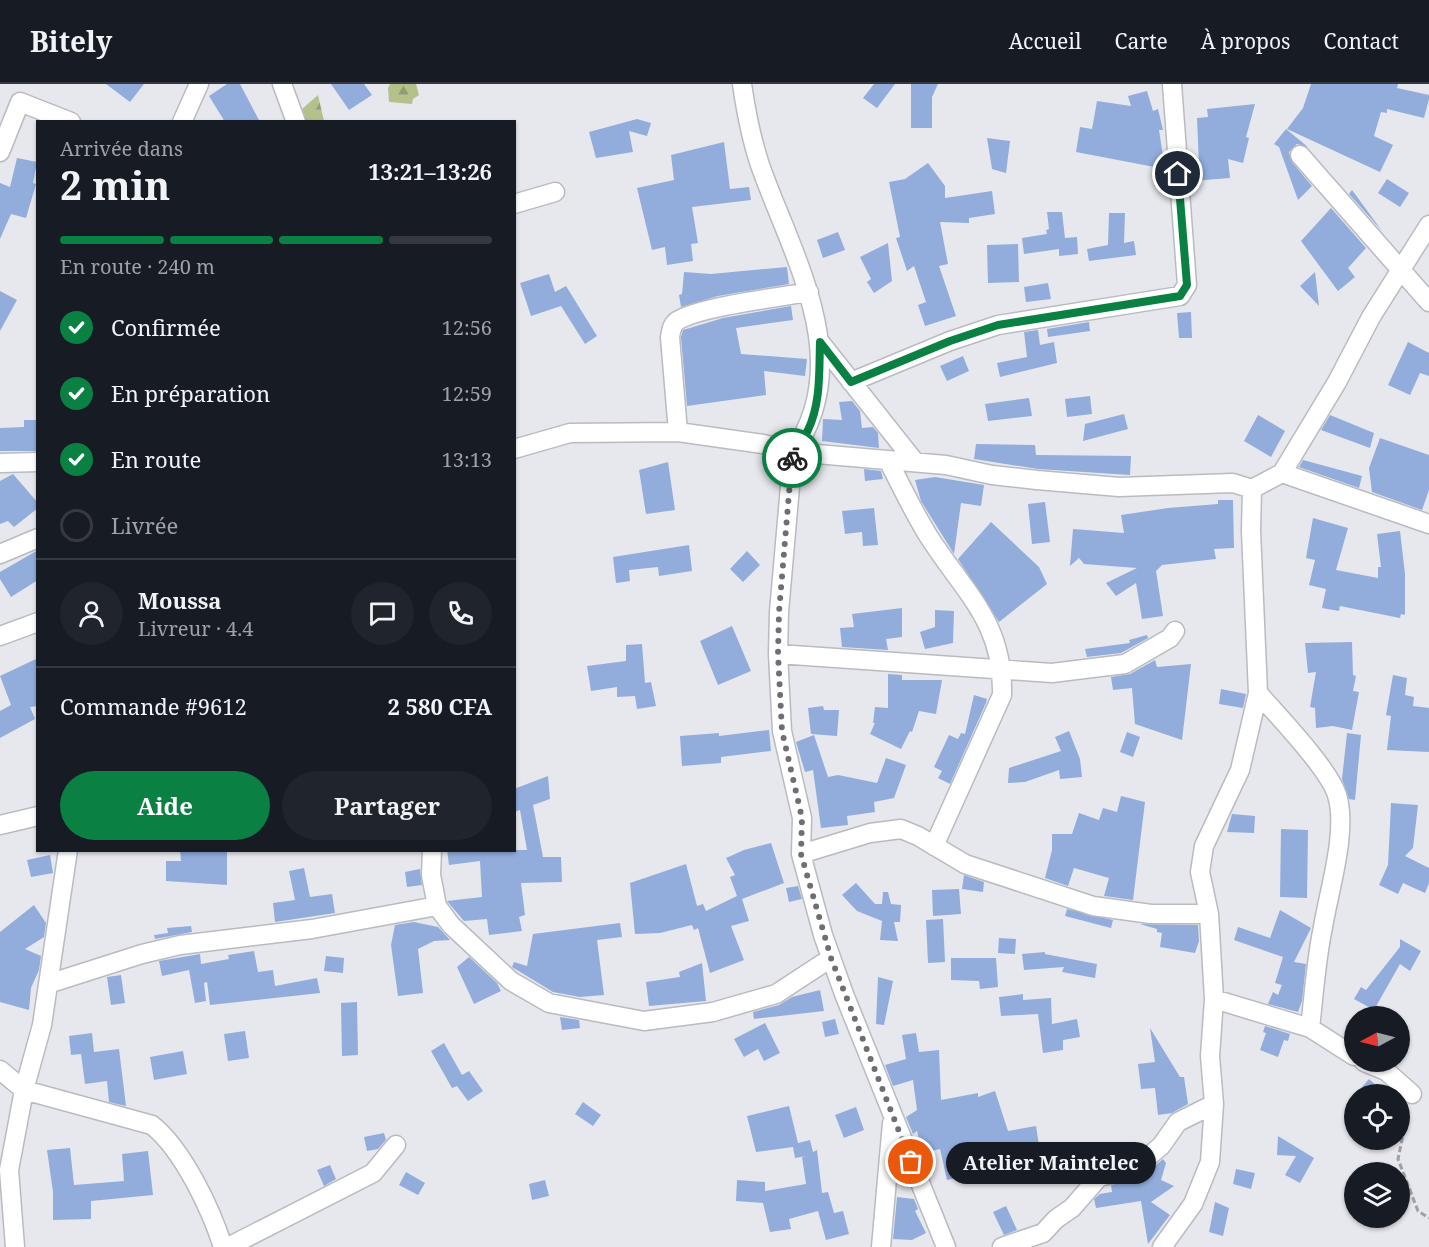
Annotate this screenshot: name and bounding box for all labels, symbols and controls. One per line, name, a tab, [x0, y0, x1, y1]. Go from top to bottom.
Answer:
text: Bitely	[30, 22, 112, 60]
text: Accueil	[1009, 27, 1082, 55]
text: Carte	[1115, 27, 1168, 55]
text: À propos	[1201, 27, 1291, 55]
text: Contact	[1324, 27, 1399, 55]
text: Arrivée dans	[60, 135, 183, 162]
pin	[1152, 148, 1203, 199]
text: 13:21–13:26	[368, 156, 492, 186]
icon: home	[1161, 157, 1194, 190]
text: 2 min	[60, 158, 170, 211]
text: En route · 240 m	[60, 253, 215, 280]
icon: check	[60, 311, 93, 344]
text: Confirmée	[111, 312, 221, 342]
text: 12:56	[442, 314, 492, 341]
icon: check	[60, 377, 93, 410]
text: En préparation	[111, 378, 270, 408]
text: 12:59	[442, 380, 492, 407]
courier	[762, 428, 822, 488]
icon: bike	[776, 442, 809, 475]
icon: check	[60, 443, 93, 476]
text: En route	[111, 444, 201, 474]
text: 13:13	[442, 446, 492, 473]
text: Livrée	[111, 510, 178, 540]
button: person	[60, 582, 123, 645]
button: chat	[351, 582, 414, 645]
button: phone	[429, 582, 492, 645]
text: Moussa	[138, 585, 222, 615]
text: Livreur · 4.4	[138, 615, 253, 642]
text: Commande #9612	[60, 691, 247, 721]
text: 2 580 CFA	[387, 691, 492, 721]
button: Aide	[60, 771, 270, 840]
button: Partager	[282, 771, 492, 840]
north arrow	[1344, 1006, 1410, 1072]
map controls	[1344, 1006, 1410, 1228]
button: locate	[1344, 1084, 1410, 1150]
pin	[885, 1136, 936, 1187]
callout: Atelier Maintelec	[947, 1141, 1157, 1183]
icon: bag	[894, 1145, 927, 1178]
text: Atelier Maintelec	[963, 1149, 1139, 1176]
button: layers	[1344, 1162, 1410, 1228]

